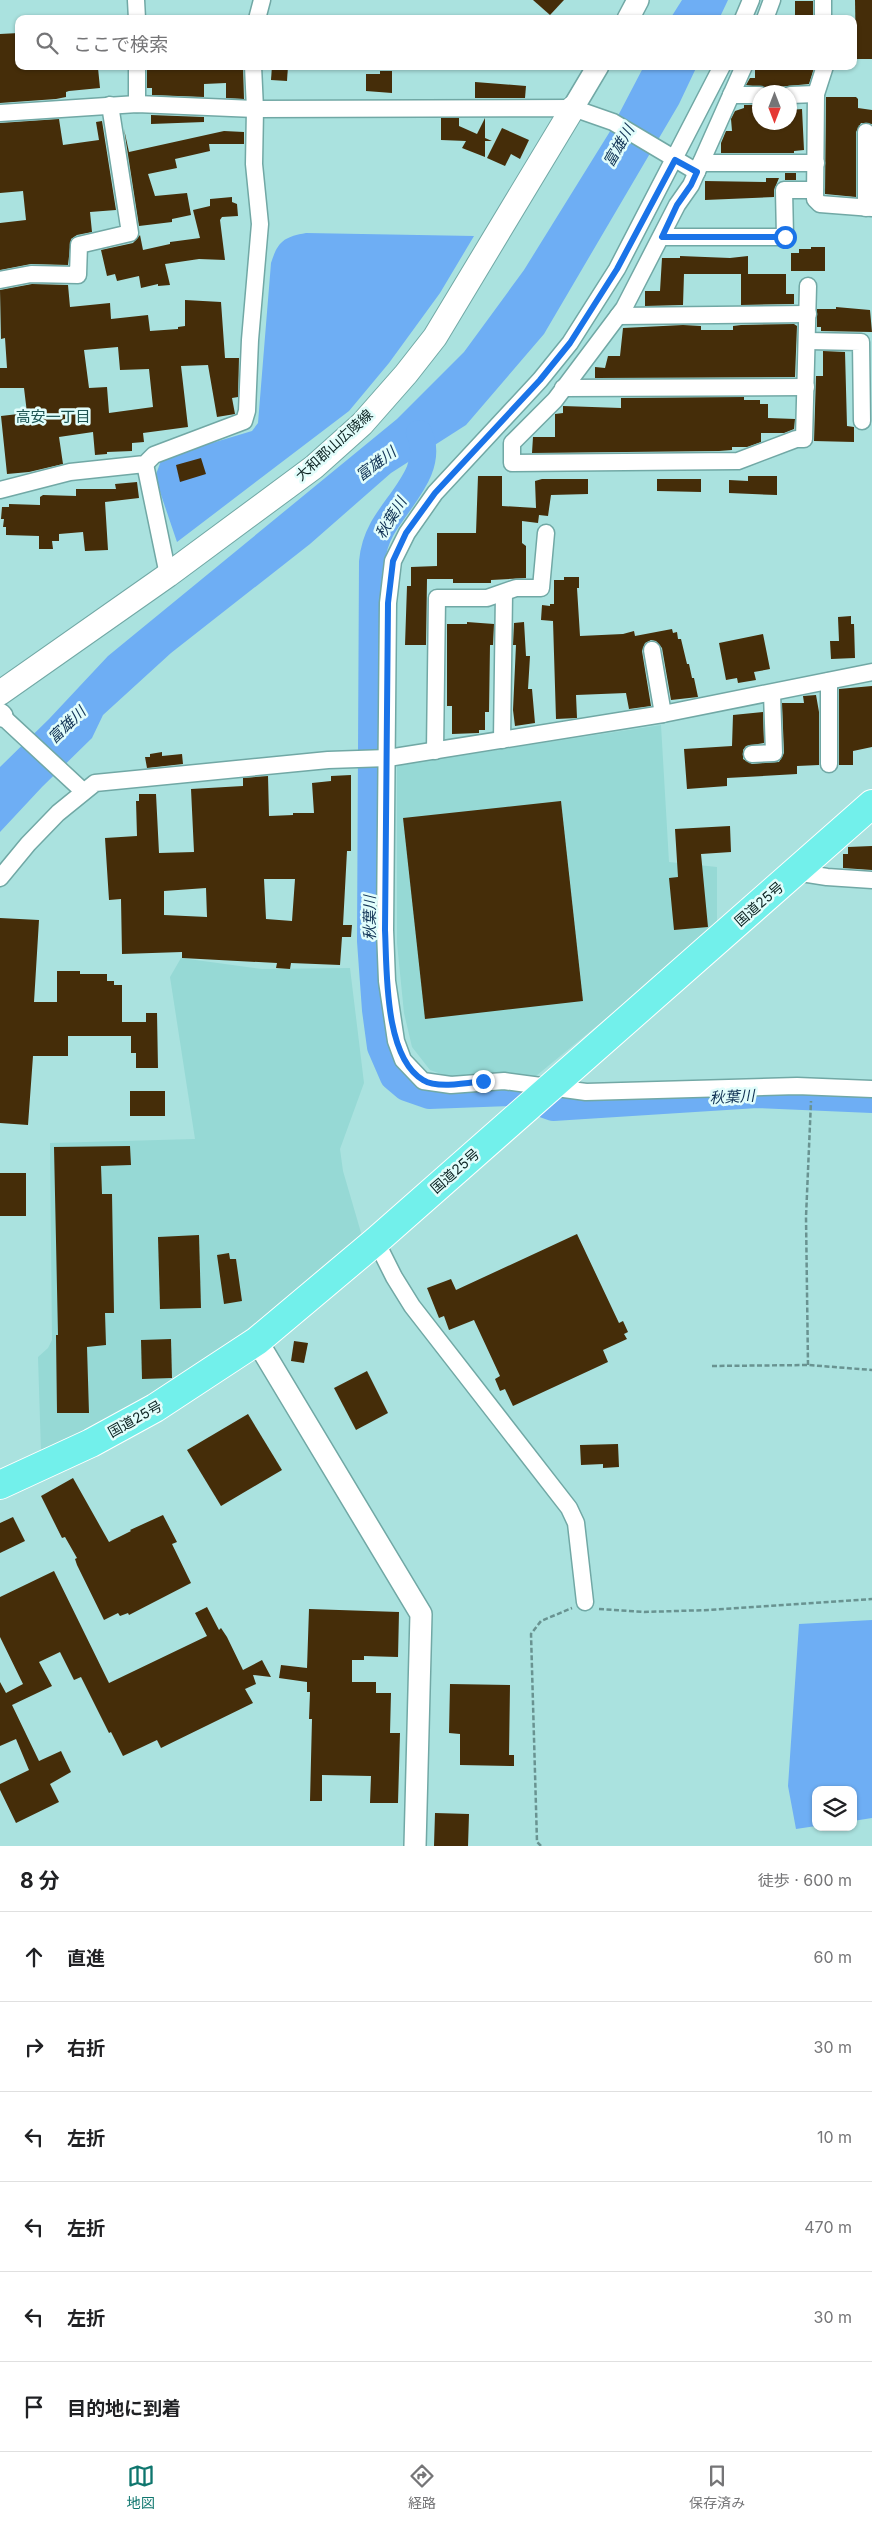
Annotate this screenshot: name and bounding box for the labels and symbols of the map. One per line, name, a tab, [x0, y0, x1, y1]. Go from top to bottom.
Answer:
north arrow	[752, 85, 797, 130]
water label: 富雄川	[599, 120, 639, 170]
route start	[774, 226, 797, 249]
street label: 大和郡山広陵線	[292, 406, 376, 484]
district label: 高安一丁目	[15, 407, 91, 426]
water label: 富雄川	[352, 441, 401, 485]
water label: 秋葉川	[371, 492, 411, 542]
water label: 富雄川	[44, 701, 91, 747]
street label: 国道25号	[731, 878, 787, 929]
water label: 秋葉川	[360, 894, 379, 941]
route end	[472, 1070, 495, 1093]
water label: 秋葉川	[709, 1086, 757, 1107]
street label: 国道25号	[427, 1145, 483, 1196]
street label: 国道25号	[105, 1397, 165, 1440]

